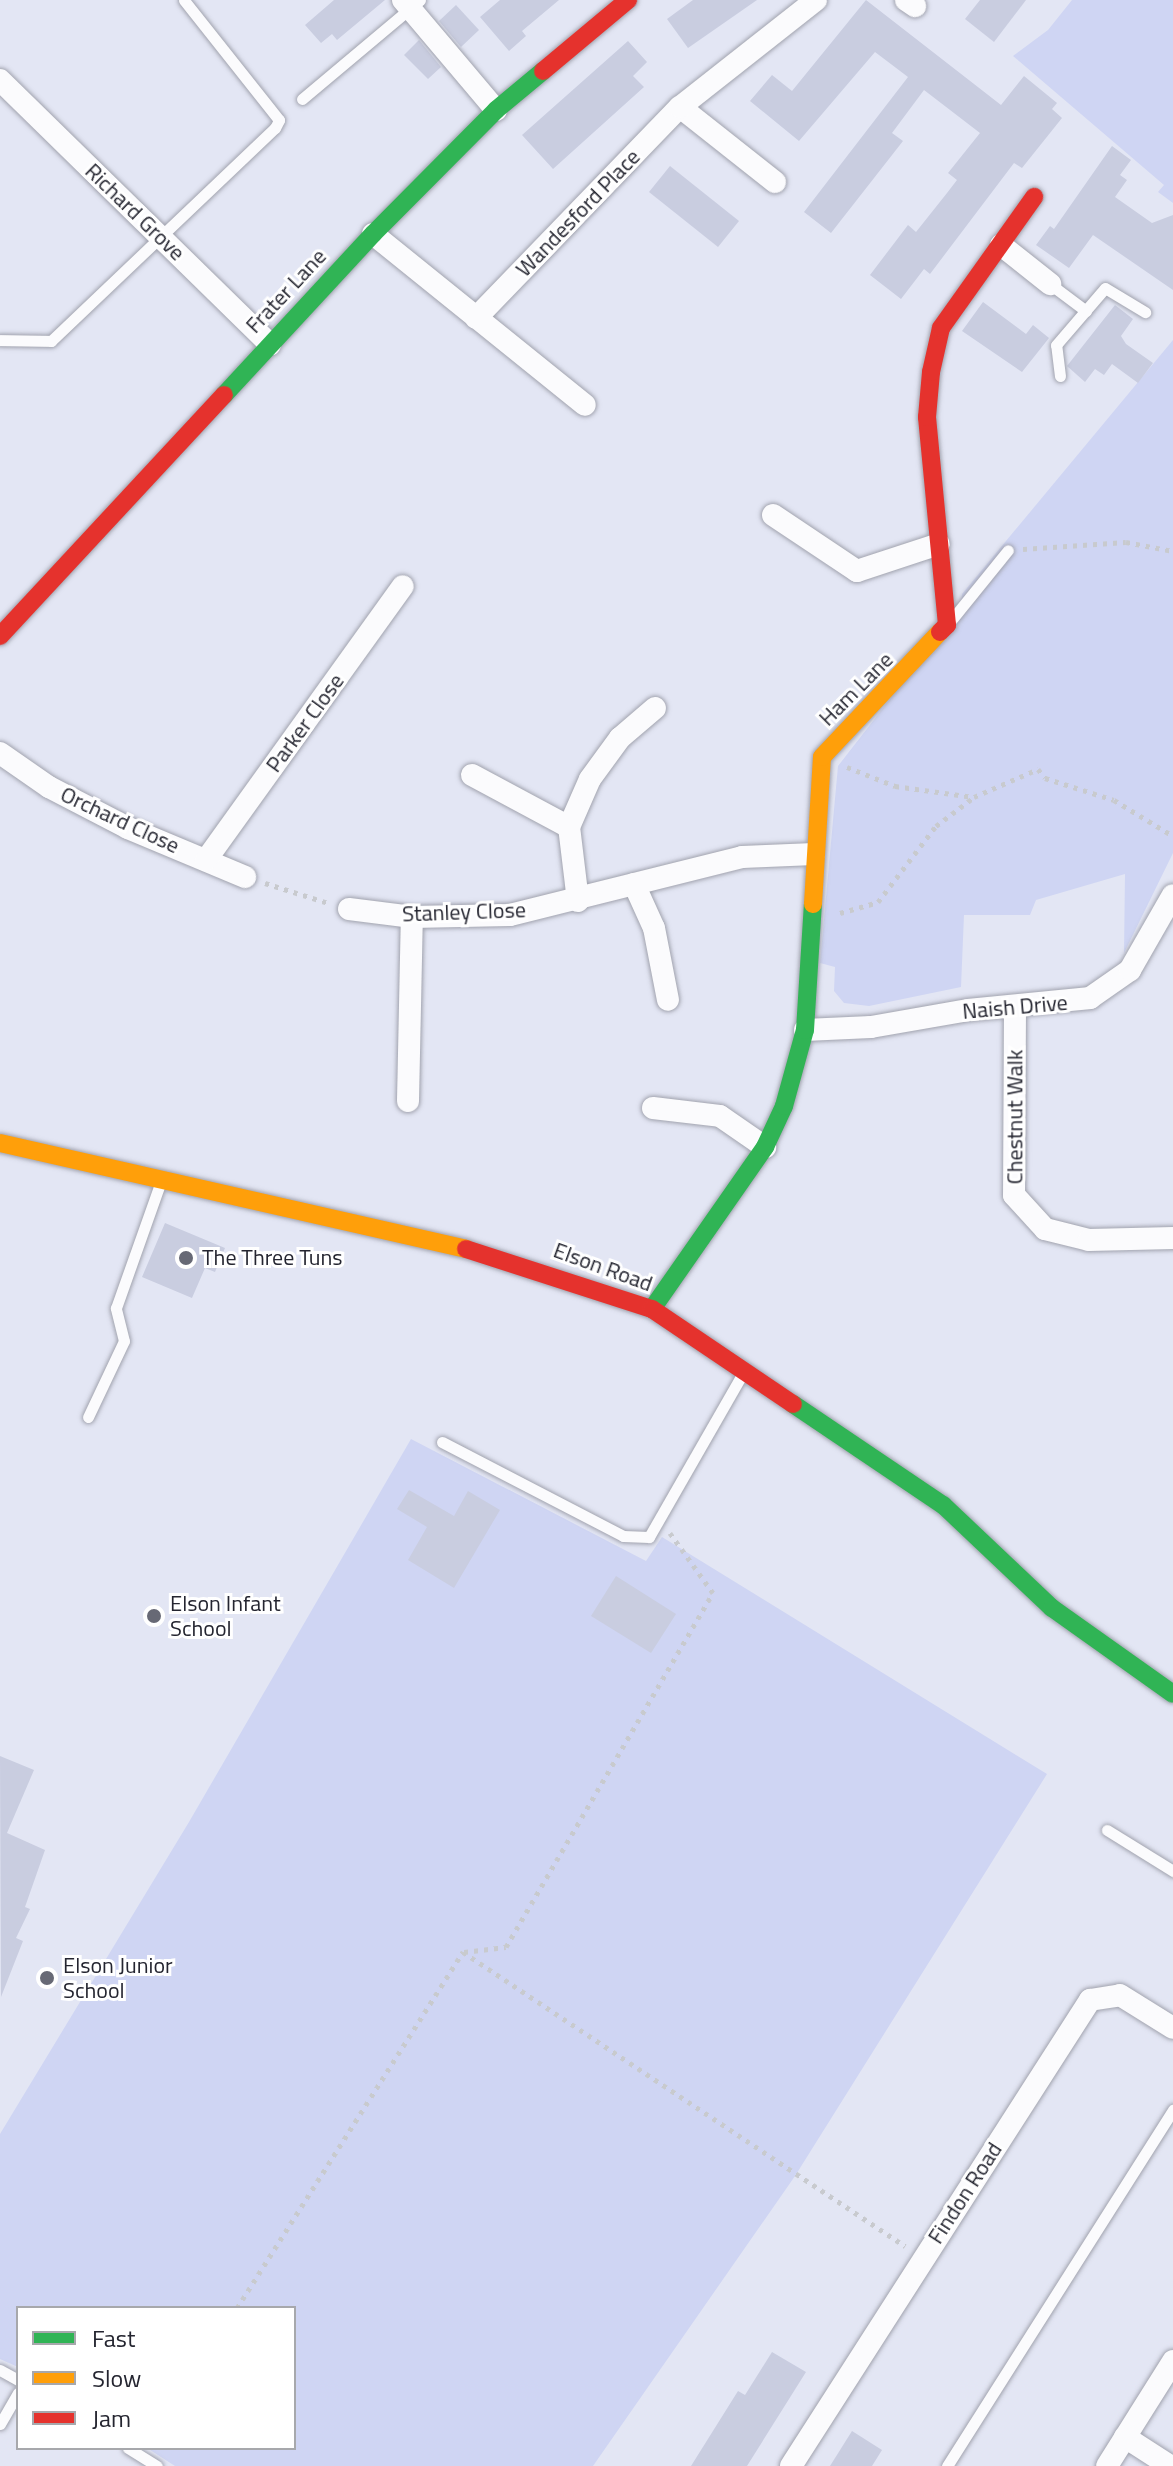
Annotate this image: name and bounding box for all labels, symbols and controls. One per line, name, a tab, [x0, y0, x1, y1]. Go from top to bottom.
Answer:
street label: Wandesford Place	[510, 144, 646, 282]
street label: Richard Grove	[80, 158, 190, 266]
street label: Frater Lane	[240, 243, 332, 339]
street label: Ham Lane	[814, 647, 898, 731]
street label: Parker Close	[260, 669, 350, 777]
street label: Orchard Close	[56, 781, 184, 859]
street label: Stanley Close	[402, 897, 526, 927]
street label: Naish Drive	[961, 989, 1069, 1025]
street label: Chestnut Walk	[1002, 1050, 1028, 1184]
street label: Elson Road	[550, 1237, 656, 1297]
place label: The Three Tuns	[202, 1245, 343, 1271]
marker: The Three Tuns	[177, 1249, 195, 1267]
place label: Elson Infant School	[170, 1590, 281, 1642]
marker: Elson Infant School	[145, 1607, 163, 1625]
place label: Elson Junior School	[63, 1952, 173, 2004]
marker: Elson Junior School	[38, 1969, 56, 1987]
street label: Findon Road	[922, 2137, 1008, 2249]
legend	[16, 2306, 296, 2450]
text: Fast	[92, 2320, 135, 2356]
text: Slow	[92, 2360, 141, 2396]
text: Jam	[92, 2400, 131, 2436]

